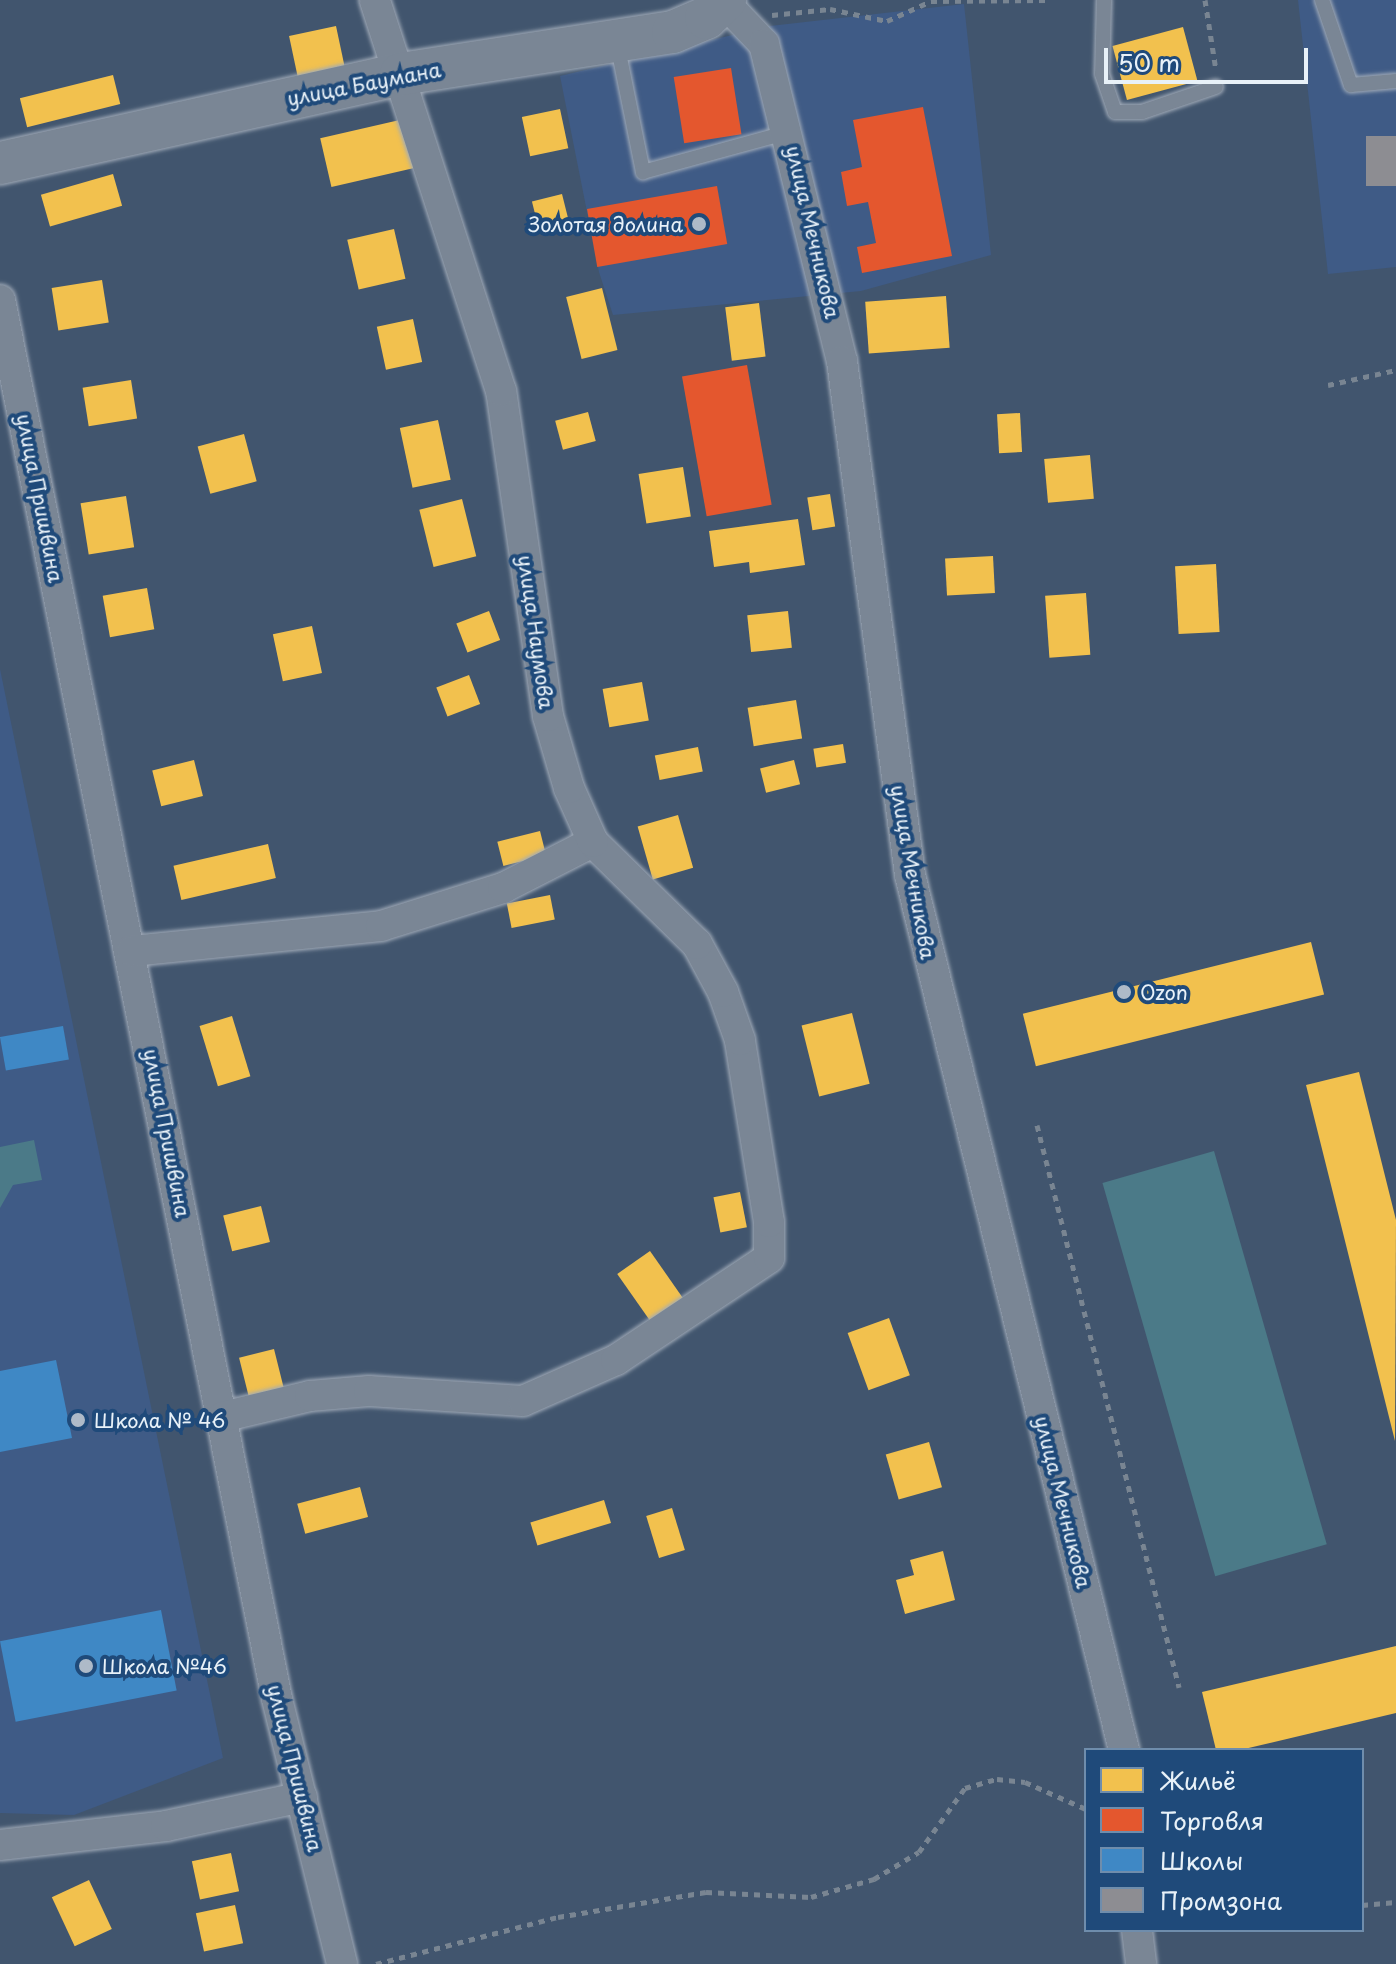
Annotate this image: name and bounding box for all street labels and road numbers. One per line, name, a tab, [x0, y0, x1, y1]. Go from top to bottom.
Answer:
street label: улица Баумана	[285, 57, 443, 111]
street label: улица Мечникова	[781, 143, 845, 321]
street label: улица Пришвина	[12, 411, 68, 585]
street label: улица Наумова	[513, 553, 559, 711]
street label: улица Мечникова	[886, 783, 940, 961]
street label: улица Пришвина	[139, 1046, 195, 1220]
street label: улица Мечникова	[1030, 1413, 1096, 1591]
street label: улица Пришвина	[262, 1681, 328, 1855]

